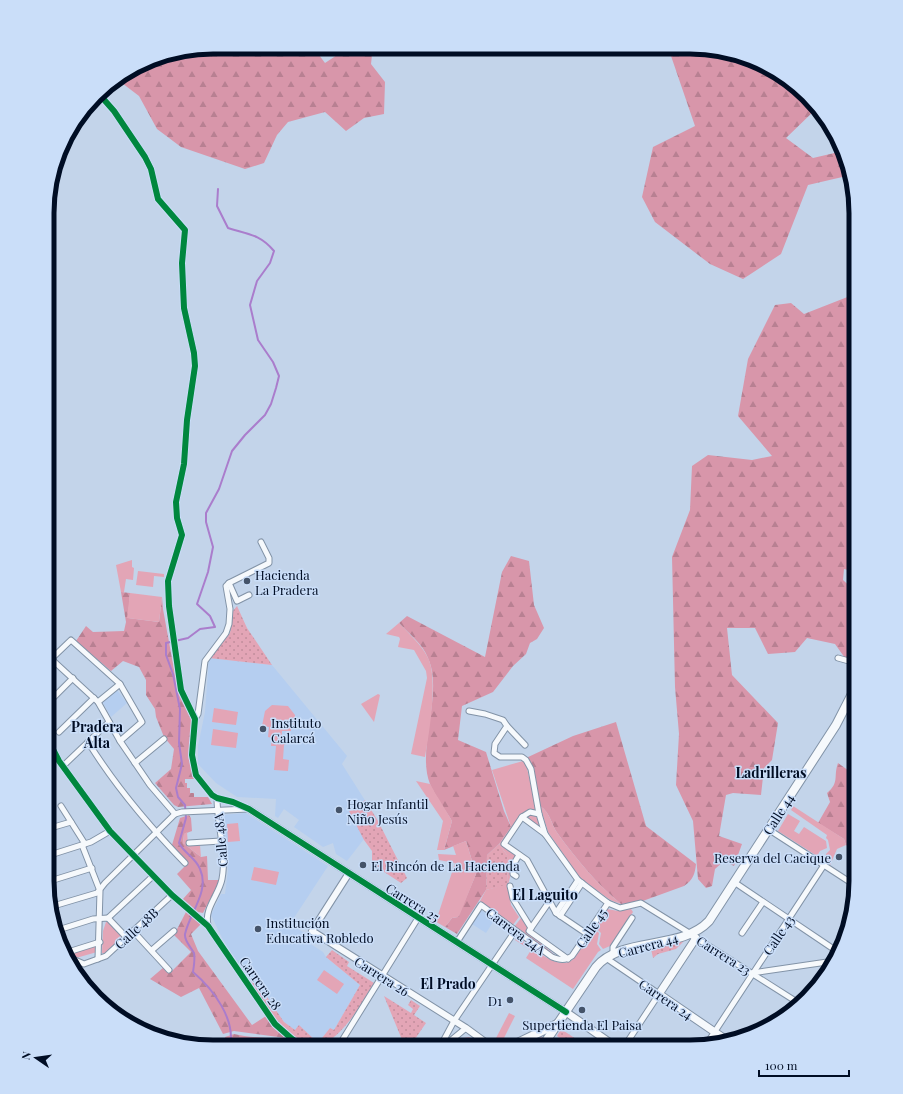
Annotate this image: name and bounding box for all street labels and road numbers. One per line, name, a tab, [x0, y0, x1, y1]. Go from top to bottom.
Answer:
street label: Calle 44	[759, 790, 797, 838]
street label: Calle 48A	[209, 812, 231, 867]
street label: Carrera 25	[383, 879, 443, 925]
street label: Calle 48B	[111, 904, 161, 952]
street label: Carrera 24A	[483, 904, 550, 959]
street label: Calle 45	[572, 905, 610, 951]
street label: Calle 43	[759, 912, 798, 958]
street label: Carrera 44	[616, 929, 680, 961]
street label: Carrera 23	[694, 932, 754, 978]
street label: Carrera 26	[351, 952, 413, 1000]
street label: Carrera 28	[236, 953, 286, 1013]
street label: Carrera 24	[636, 975, 696, 1023]

